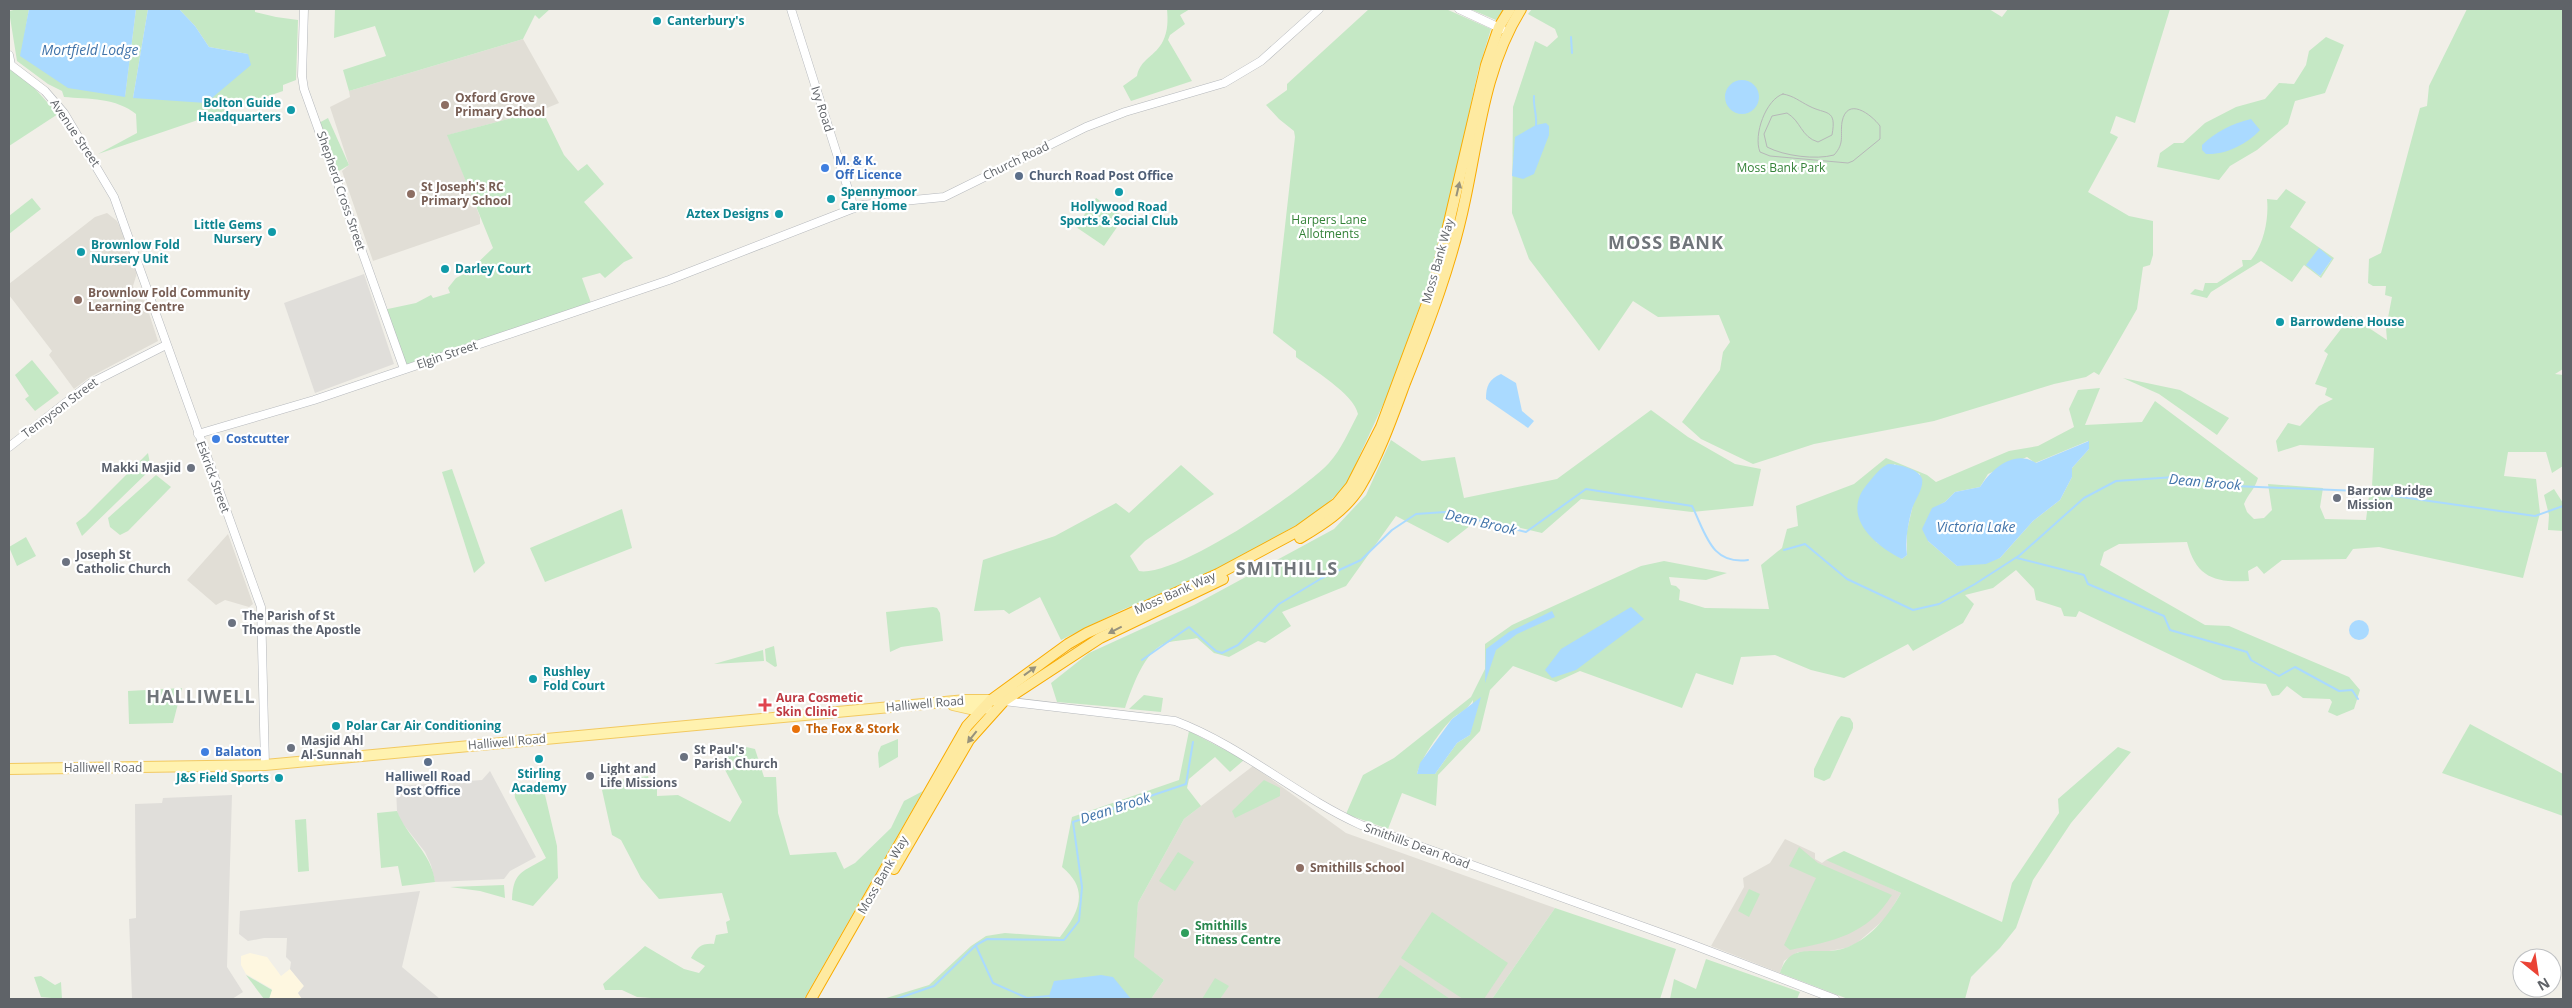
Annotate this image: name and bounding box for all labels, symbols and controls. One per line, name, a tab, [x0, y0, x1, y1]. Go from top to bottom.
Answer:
place label: Canterbury's	[667, 12, 744, 29]
marker: Canterbury's	[651, 15, 663, 27]
water label: Mortfield Lodge	[42, 40, 138, 59]
street label: Ivy Road	[807, 84, 838, 134]
place label: Oxford Grove Primary School	[455, 89, 545, 120]
place label: Bolton Guide Headquarters	[198, 94, 281, 125]
street label: Avenue Street	[46, 95, 104, 170]
marker: Oxford Grove Primary School	[439, 99, 451, 111]
marker: Bolton Guide Headquarters	[285, 104, 297, 116]
street label: Shepherd Cross Street	[313, 129, 370, 253]
street label: Church Road	[980, 137, 1052, 184]
place label: M. & K. Off Licence	[835, 152, 902, 183]
park label: Moss Bank Park	[1737, 159, 1826, 176]
marker: M. & K. Off Licence	[819, 162, 831, 174]
place label: Church Road Post Office	[1029, 167, 1173, 184]
marker: Church Road Post Office	[1013, 170, 1025, 182]
place label: St Joseph's RC Primary School	[421, 178, 511, 209]
one-way arrow	[1454, 182, 1462, 197]
place label: Spennymoor Care Home	[841, 183, 918, 214]
marker: Hollywood Road Sports & Social Club	[1113, 186, 1125, 198]
marker: St Joseph's RC Primary School	[405, 188, 417, 200]
marker: Spennymoor Care Home	[825, 193, 837, 205]
place label: Hollywood Road Sports & Social Club	[1060, 198, 1178, 229]
place label: Aztex Designs	[686, 205, 769, 222]
marker: Aztex Designs	[773, 208, 785, 220]
park label: Harpers Lane Allotments	[1291, 211, 1367, 242]
place label: Little Gems Nursery	[194, 216, 262, 247]
street label: Moss Bank Way	[1417, 216, 1458, 305]
marker: Little Gems Nursery	[266, 226, 278, 238]
district label: MOSS BANK	[1608, 230, 1724, 254]
place label: Brownlow Fold Nursery Unit	[91, 236, 180, 267]
marker: Brownlow Fold Nursery Unit	[75, 246, 87, 258]
place label: Darley Court	[455, 260, 531, 277]
marker: Darley Court	[439, 263, 451, 275]
place label: Brownlow Fold Community Learning Centre	[88, 284, 250, 315]
marker: Brownlow Fold Community Learning Centre	[72, 294, 84, 306]
place label: Barrowdene House	[2290, 313, 2404, 330]
marker: Barrowdene House	[2274, 316, 2286, 328]
street label: Elgin Street	[414, 336, 479, 373]
street label: Tennyson Street	[18, 373, 101, 442]
place label: Costcutter	[226, 430, 290, 447]
marker: Costcutter	[210, 433, 222, 445]
street label: Eskrick Street	[193, 439, 234, 515]
place label: Makki Masjid	[101, 459, 181, 476]
marker: Makki Masjid	[185, 462, 197, 474]
water label: Dean Brook	[2168, 469, 2243, 494]
place label: Barrow Bridge Mission	[2347, 482, 2433, 513]
marker: Barrow Bridge Mission	[2331, 492, 2343, 504]
water label: Dean Brook	[1444, 504, 1520, 539]
water label: Victoria Lake	[1936, 517, 2016, 536]
place label: Joseph St Catholic Church	[75, 546, 171, 577]
marker: Joseph St Catholic Church	[60, 556, 72, 568]
district label: SMITHILLS	[1236, 556, 1338, 580]
street label: Moss Bank Way	[1131, 567, 1219, 618]
place label: The Parish of St Thomas the Apostle	[242, 607, 361, 638]
marker: The Parish of St Thomas the Apostle	[226, 617, 238, 629]
one-way arrow	[1108, 626, 1122, 634]
place label: Rushley Fold Court	[543, 663, 605, 694]
one-way arrow	[1023, 666, 1037, 676]
marker: Rushley Fold Court	[527, 673, 539, 685]
district label: HALLIWELL	[146, 684, 256, 708]
place label: Aura Cosmetic Skin Clinic	[776, 689, 863, 720]
street label: Halliwell Road	[885, 692, 965, 715]
marker: Aura Cosmetic Skin Clinic	[758, 698, 772, 712]
place label: Polar Car Air Conditioning	[346, 717, 501, 734]
marker: Polar Car Air Conditioning	[330, 720, 342, 732]
place label: The Fox & Stork	[806, 720, 900, 737]
marker: The Fox & Stork	[790, 723, 802, 735]
street label: Halliwell Road	[467, 730, 547, 753]
one-way arrow	[967, 730, 977, 744]
place label: Masjid Ahl Al-Sunnah	[301, 732, 363, 763]
place label: St Paul's Parish Church	[694, 741, 778, 772]
marker: Masjid Ahl Al-Sunnah	[285, 742, 297, 754]
place label: Balaton	[215, 743, 262, 760]
marker: Balaton	[199, 746, 211, 758]
marker: St Paul's Parish Church	[678, 751, 690, 763]
marker: Stirling Academy	[533, 753, 545, 765]
marker: Halliwell Road Post Office	[422, 756, 434, 768]
street label: Halliwell Road	[64, 759, 142, 776]
place label: Light and Life Missions	[600, 760, 677, 791]
place label: Stirling Academy	[512, 765, 567, 796]
place label: Halliwell Road Post Office	[385, 768, 471, 799]
place label: J&S Field Sports	[175, 769, 269, 786]
marker: Light and Life Missions	[584, 770, 596, 782]
marker: J&S Field Sports	[273, 772, 285, 784]
water label: Dean Brook	[1077, 787, 1153, 828]
street label: Smithills Dean Road	[1362, 818, 1472, 873]
street label: Moss Bank Way	[853, 832, 912, 917]
place label: Smithills School	[1310, 859, 1404, 876]
marker: Smithills School	[1294, 862, 1306, 874]
place label: Smithills Fitness Centre	[1195, 917, 1281, 948]
marker: Smithills Fitness Centre	[1179, 927, 1191, 939]
north arrow	[2512, 948, 2562, 998]
text: N	[2534, 974, 2553, 996]

